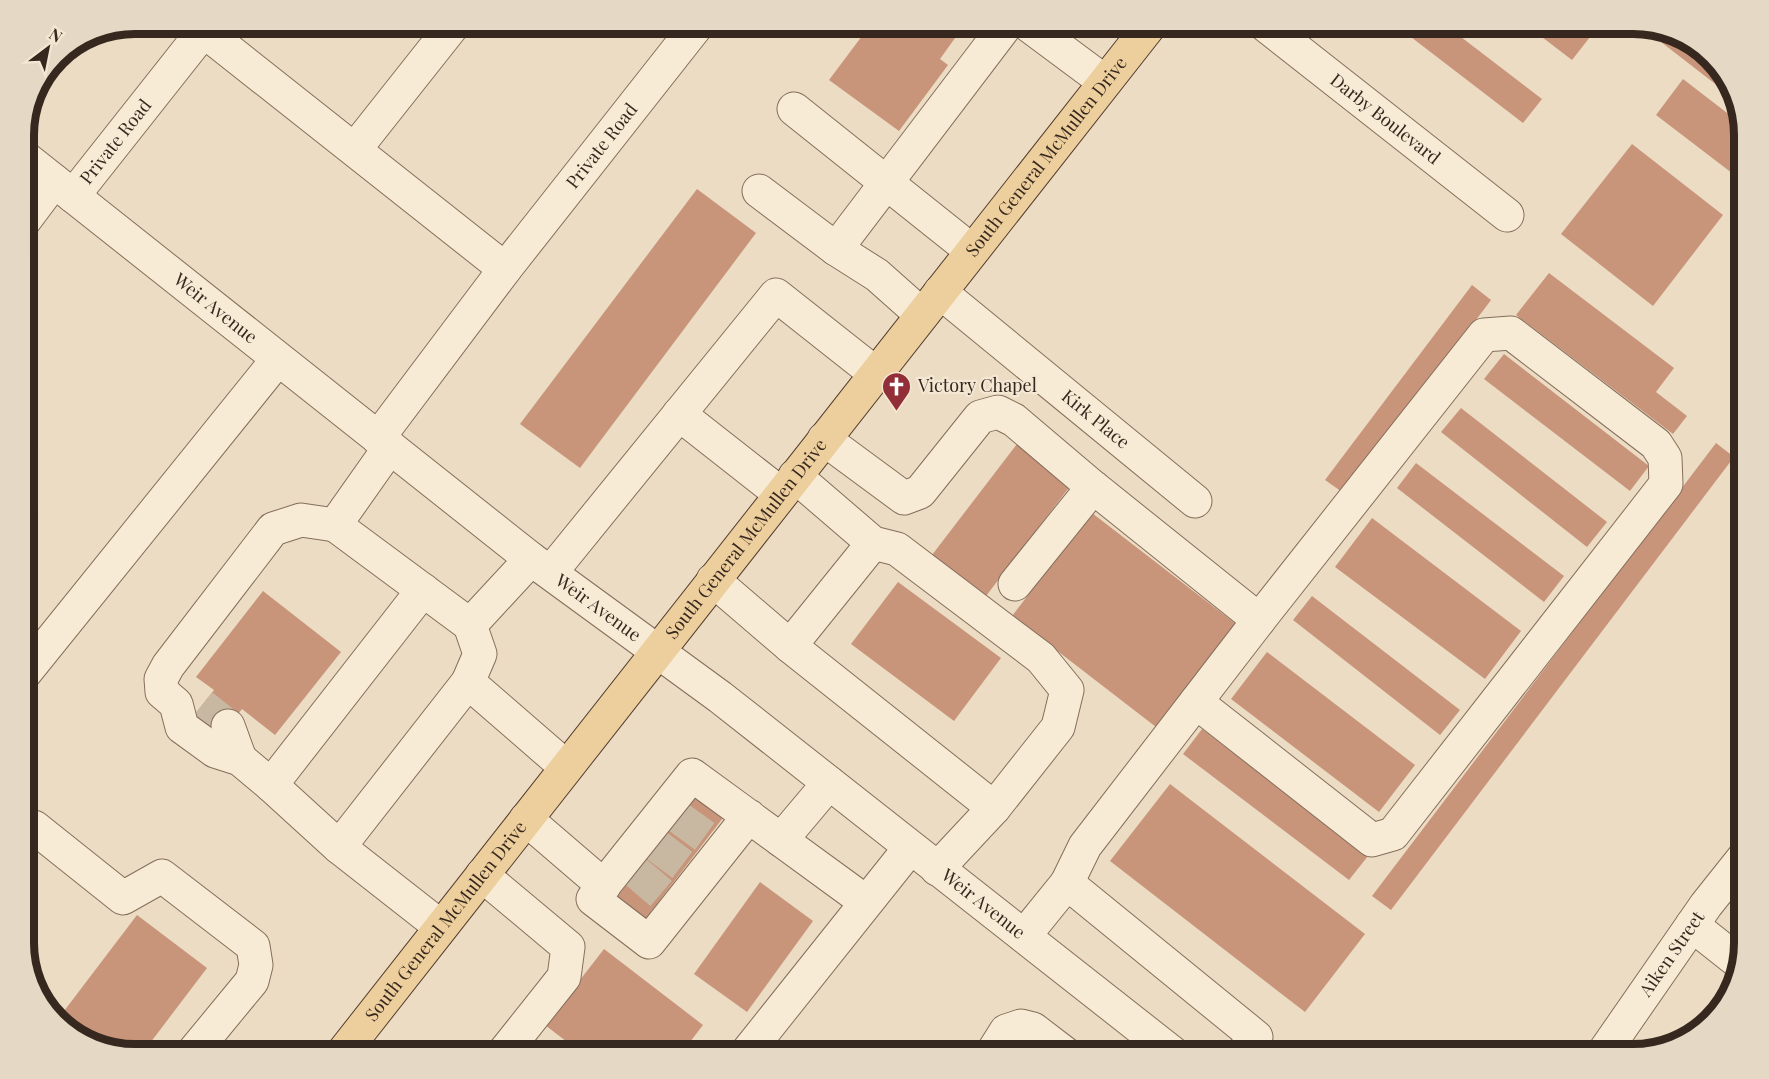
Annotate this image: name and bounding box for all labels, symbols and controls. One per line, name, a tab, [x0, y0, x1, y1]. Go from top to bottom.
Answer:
north arrow	[18, 18, 78, 78]
text: N	[46, 23, 67, 47]
street label: South General McMullen Drive	[960, 51, 1132, 261]
street label: Darby Boulevard	[1326, 68, 1446, 170]
street label: Private Road	[74, 93, 157, 189]
street label: Private Road	[560, 97, 643, 193]
street label: Weir Avenue	[168, 267, 263, 348]
church icon: Victory Chapel	[881, 370, 913, 412]
place label: Victory Chapel	[917, 373, 1037, 397]
street label: Kirk Place	[1057, 384, 1135, 454]
street label: South General McMullen Drive	[659, 433, 832, 644]
street label: Weir Avenue	[550, 567, 646, 646]
street label: South General McMullen Drive	[359, 816, 531, 1026]
street label: Weir Avenue	[936, 862, 1031, 944]
street label: Aiken Street	[1633, 905, 1710, 1002]

